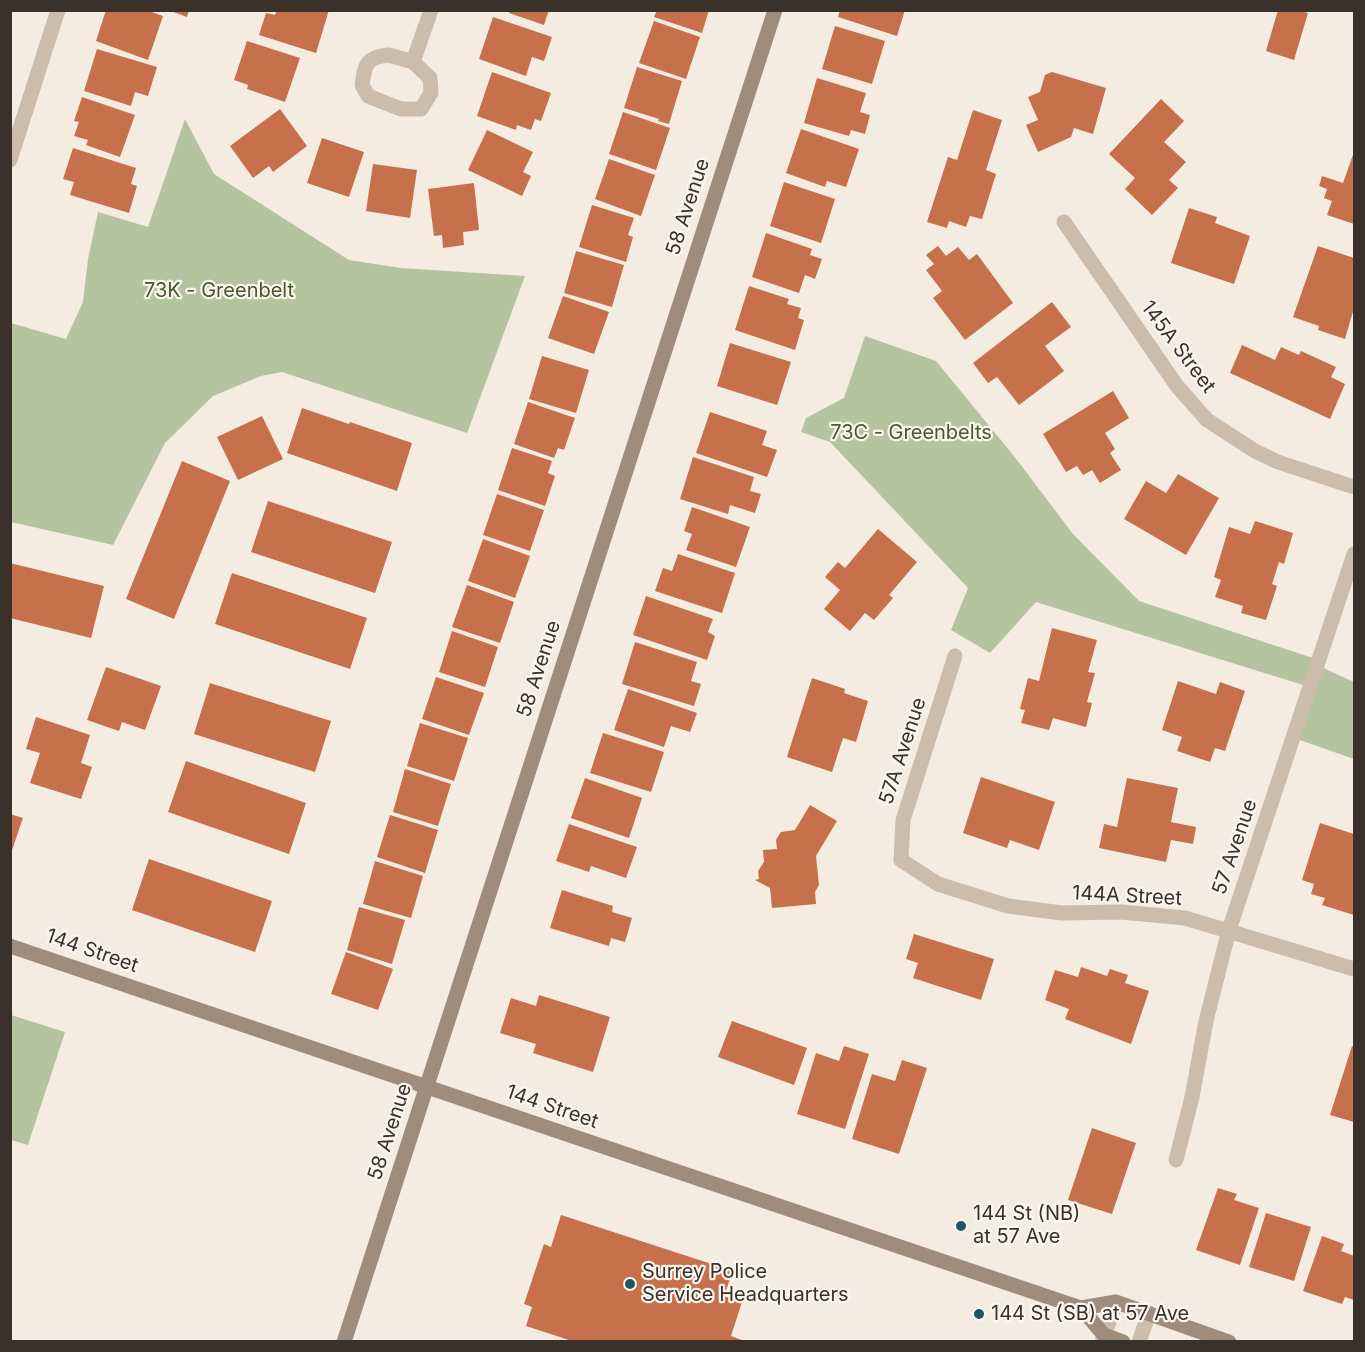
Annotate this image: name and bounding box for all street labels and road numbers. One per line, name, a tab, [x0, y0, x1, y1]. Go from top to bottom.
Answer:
street label: 58 Avenue	[661, 156, 715, 258]
street label: 145A Street	[1136, 296, 1220, 398]
street label: 58 Avenue	[512, 618, 566, 720]
street label: 57A Avenue	[874, 695, 932, 807]
street label: 57 Avenue	[1207, 796, 1263, 898]
street label: 144A Street	[1072, 881, 1182, 911]
street label: 144 Street	[43, 924, 141, 978]
street label: 144 Street	[503, 1080, 601, 1134]
street label: 58 Avenue	[363, 1081, 417, 1183]

